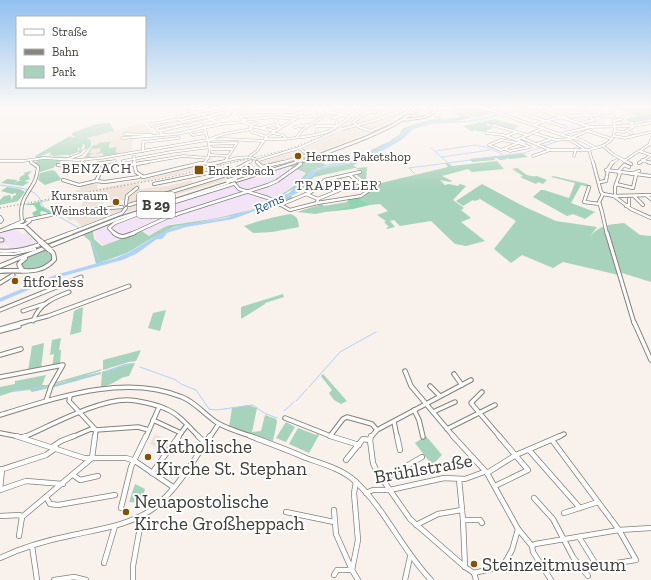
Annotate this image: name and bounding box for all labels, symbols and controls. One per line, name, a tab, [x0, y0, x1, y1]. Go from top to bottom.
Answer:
legend	[16, 16, 146, 88]
text: Straße	[52, 25, 88, 39]
text: Bahn	[52, 45, 79, 59]
text: Park	[52, 65, 77, 79]
place label: Hermes Paketshop	[306, 149, 411, 164]
marker: Hermes Paketshop	[293, 151, 303, 161]
district label: BENZACH	[62, 160, 132, 177]
place label: Endersbach	[208, 163, 275, 178]
marker: Endersbach	[193, 164, 205, 176]
district label: TRAPPELER	[295, 177, 379, 194]
place label: Kursraum Weinstadt	[51, 188, 109, 218]
water label: Rems	[251, 189, 287, 218]
road number: B 29	[137, 192, 175, 218]
marker: Kursraum Weinstadt	[111, 197, 121, 207]
place label: fitforless	[23, 272, 84, 291]
marker: fitforless	[10, 276, 20, 286]
place label: Katholische Kirche St. Stephan	[156, 435, 307, 480]
street label: Brühlstraße	[372, 449, 474, 488]
marker: Katholische Kirche St. Stephan	[143, 452, 153, 462]
place label: Neuapostolische Kirche Großheppach	[134, 490, 305, 535]
marker: Neuapostolische Kirche Großheppach	[121, 507, 131, 517]
place label: Steinzeitmuseum	[482, 553, 626, 576]
marker: Steinzeitmuseum	[469, 559, 479, 569]

